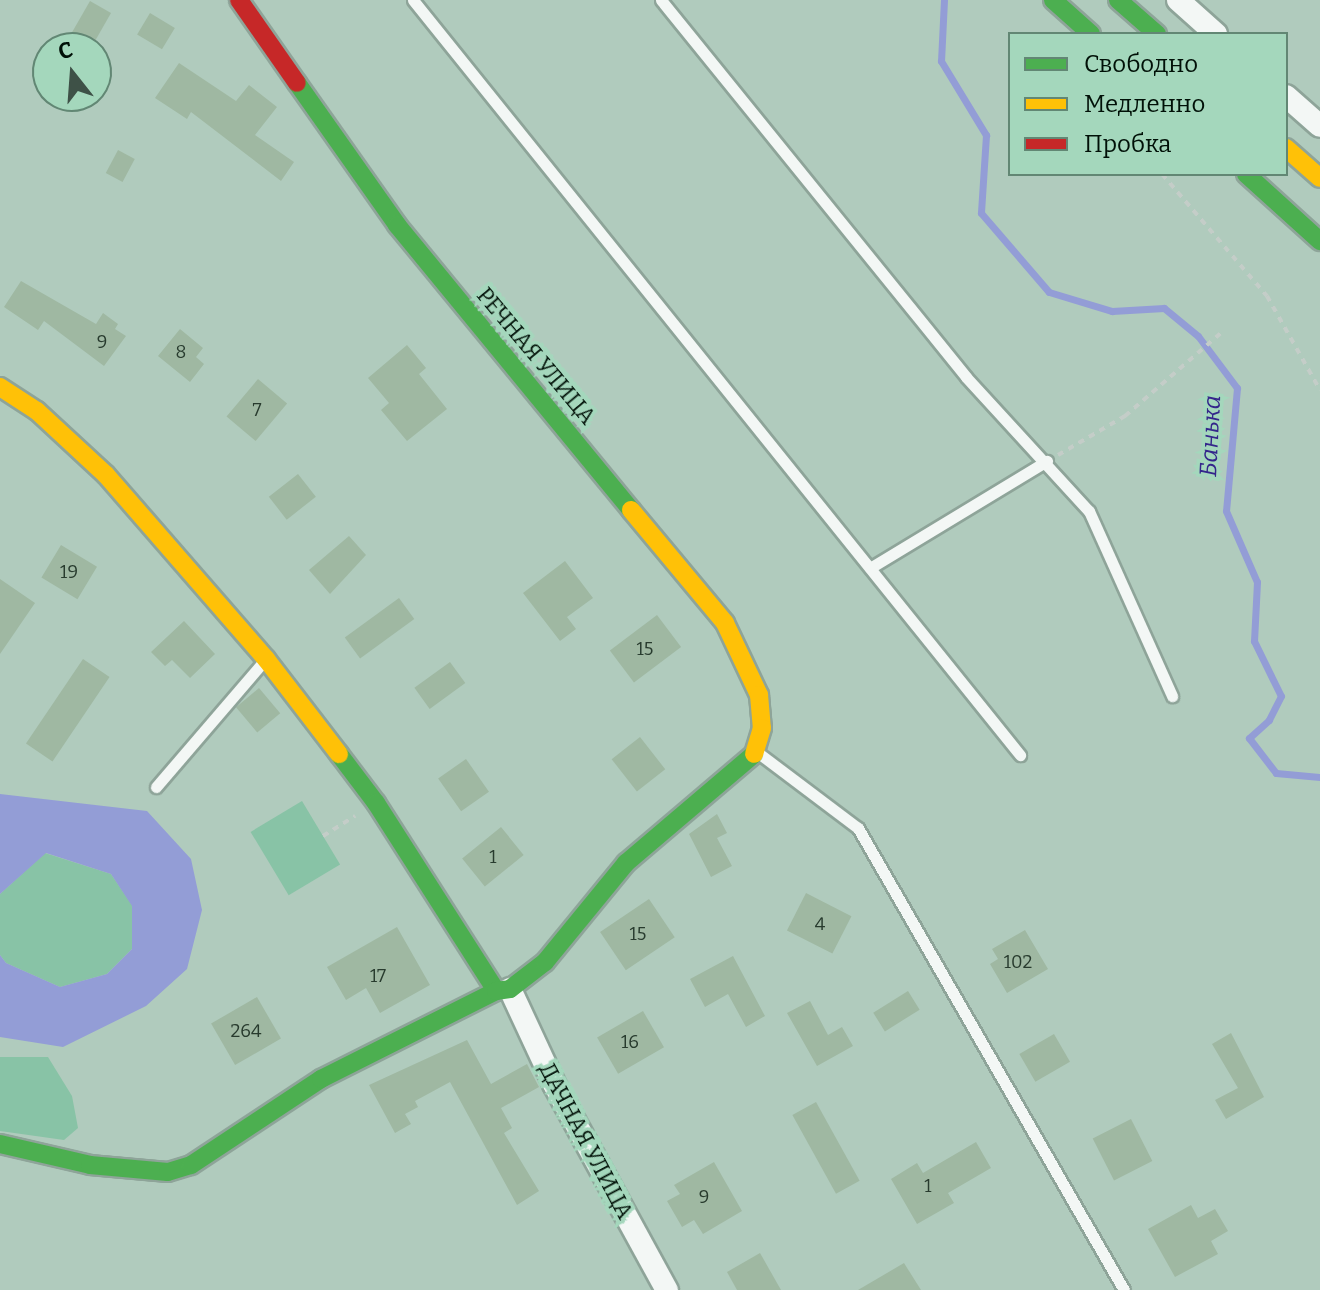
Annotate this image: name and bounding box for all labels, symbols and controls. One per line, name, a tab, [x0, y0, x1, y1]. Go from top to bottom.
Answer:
north arrow	[32, 32, 112, 112]
legend	[1008, 32, 1288, 176]
text: С	[55, 36, 76, 65]
text: Свободно	[1084, 50, 1198, 78]
text: Медленно	[1084, 90, 1205, 118]
text: Пробка	[1084, 130, 1171, 158]
street label: РЕЧНАЯ УЛИЦА	[471, 282, 601, 430]
house number: 9	[97, 331, 107, 353]
house number: 8	[176, 341, 186, 363]
water label: Банька	[1194, 394, 1228, 478]
house number: 7	[252, 399, 262, 421]
house number: 19	[60, 561, 78, 583]
house number: 15	[637, 638, 653, 660]
house number: 1	[489, 846, 497, 868]
house number: 4	[815, 913, 825, 935]
house number: 15	[630, 923, 646, 945]
house number: 102	[1004, 951, 1032, 973]
house number: 17	[370, 965, 386, 987]
house number: 264	[231, 1020, 261, 1042]
house number: 16	[621, 1031, 639, 1053]
street label: ДАЧНАЯ УЛИЦА	[534, 1058, 638, 1224]
house number: 1	[924, 1175, 932, 1197]
house number: 9	[699, 1186, 709, 1208]

